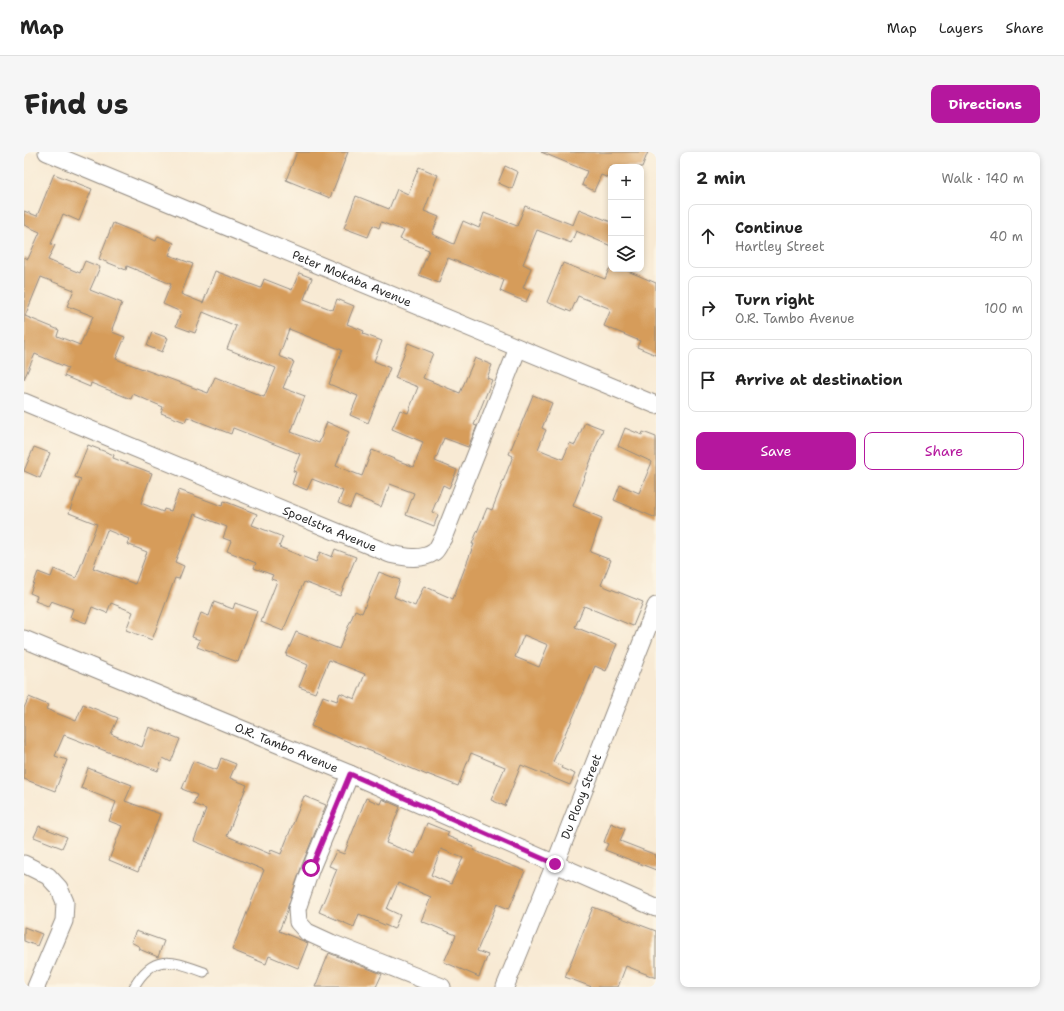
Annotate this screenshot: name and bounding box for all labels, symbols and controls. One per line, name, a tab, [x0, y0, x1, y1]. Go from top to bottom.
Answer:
text: Map	[20, 15, 64, 40]
text: Map	[887, 19, 917, 37]
text: Layers	[939, 19, 983, 37]
text: Share	[1005, 19, 1044, 37]
text: Find us	[24, 85, 129, 123]
button: Directions	[931, 85, 1040, 123]
map controls	[608, 164, 644, 272]
button: +	[608, 164, 644, 200]
text: 2 min	[696, 167, 746, 189]
text: Walk · 140 m	[941, 170, 1024, 187]
button: −	[608, 200, 644, 236]
text: Continue	[735, 218, 803, 238]
icon: ahead	[697, 225, 719, 247]
text: 40 m	[989, 228, 1023, 245]
button: layers	[608, 236, 644, 272]
text: Hartley Street	[735, 238, 825, 255]
street label: Peter Mokaba Avenue	[290, 247, 414, 311]
text: Turn right	[735, 290, 815, 310]
icon: right	[697, 297, 719, 319]
text: 100 m	[984, 300, 1023, 317]
text: O.R. Tambo Avenue	[735, 310, 855, 327]
icon: arrive	[697, 369, 719, 391]
text: Arrive at destination	[735, 370, 903, 390]
button: Save	[696, 432, 856, 470]
button: Share	[864, 432, 1024, 470]
street label: Spoelstra Avenue	[280, 502, 379, 556]
street label: O.R. Tambo Avenue	[232, 719, 341, 776]
street label: Du Plooy Street	[557, 752, 605, 842]
route end	[546, 855, 564, 873]
route start	[302, 859, 320, 877]

